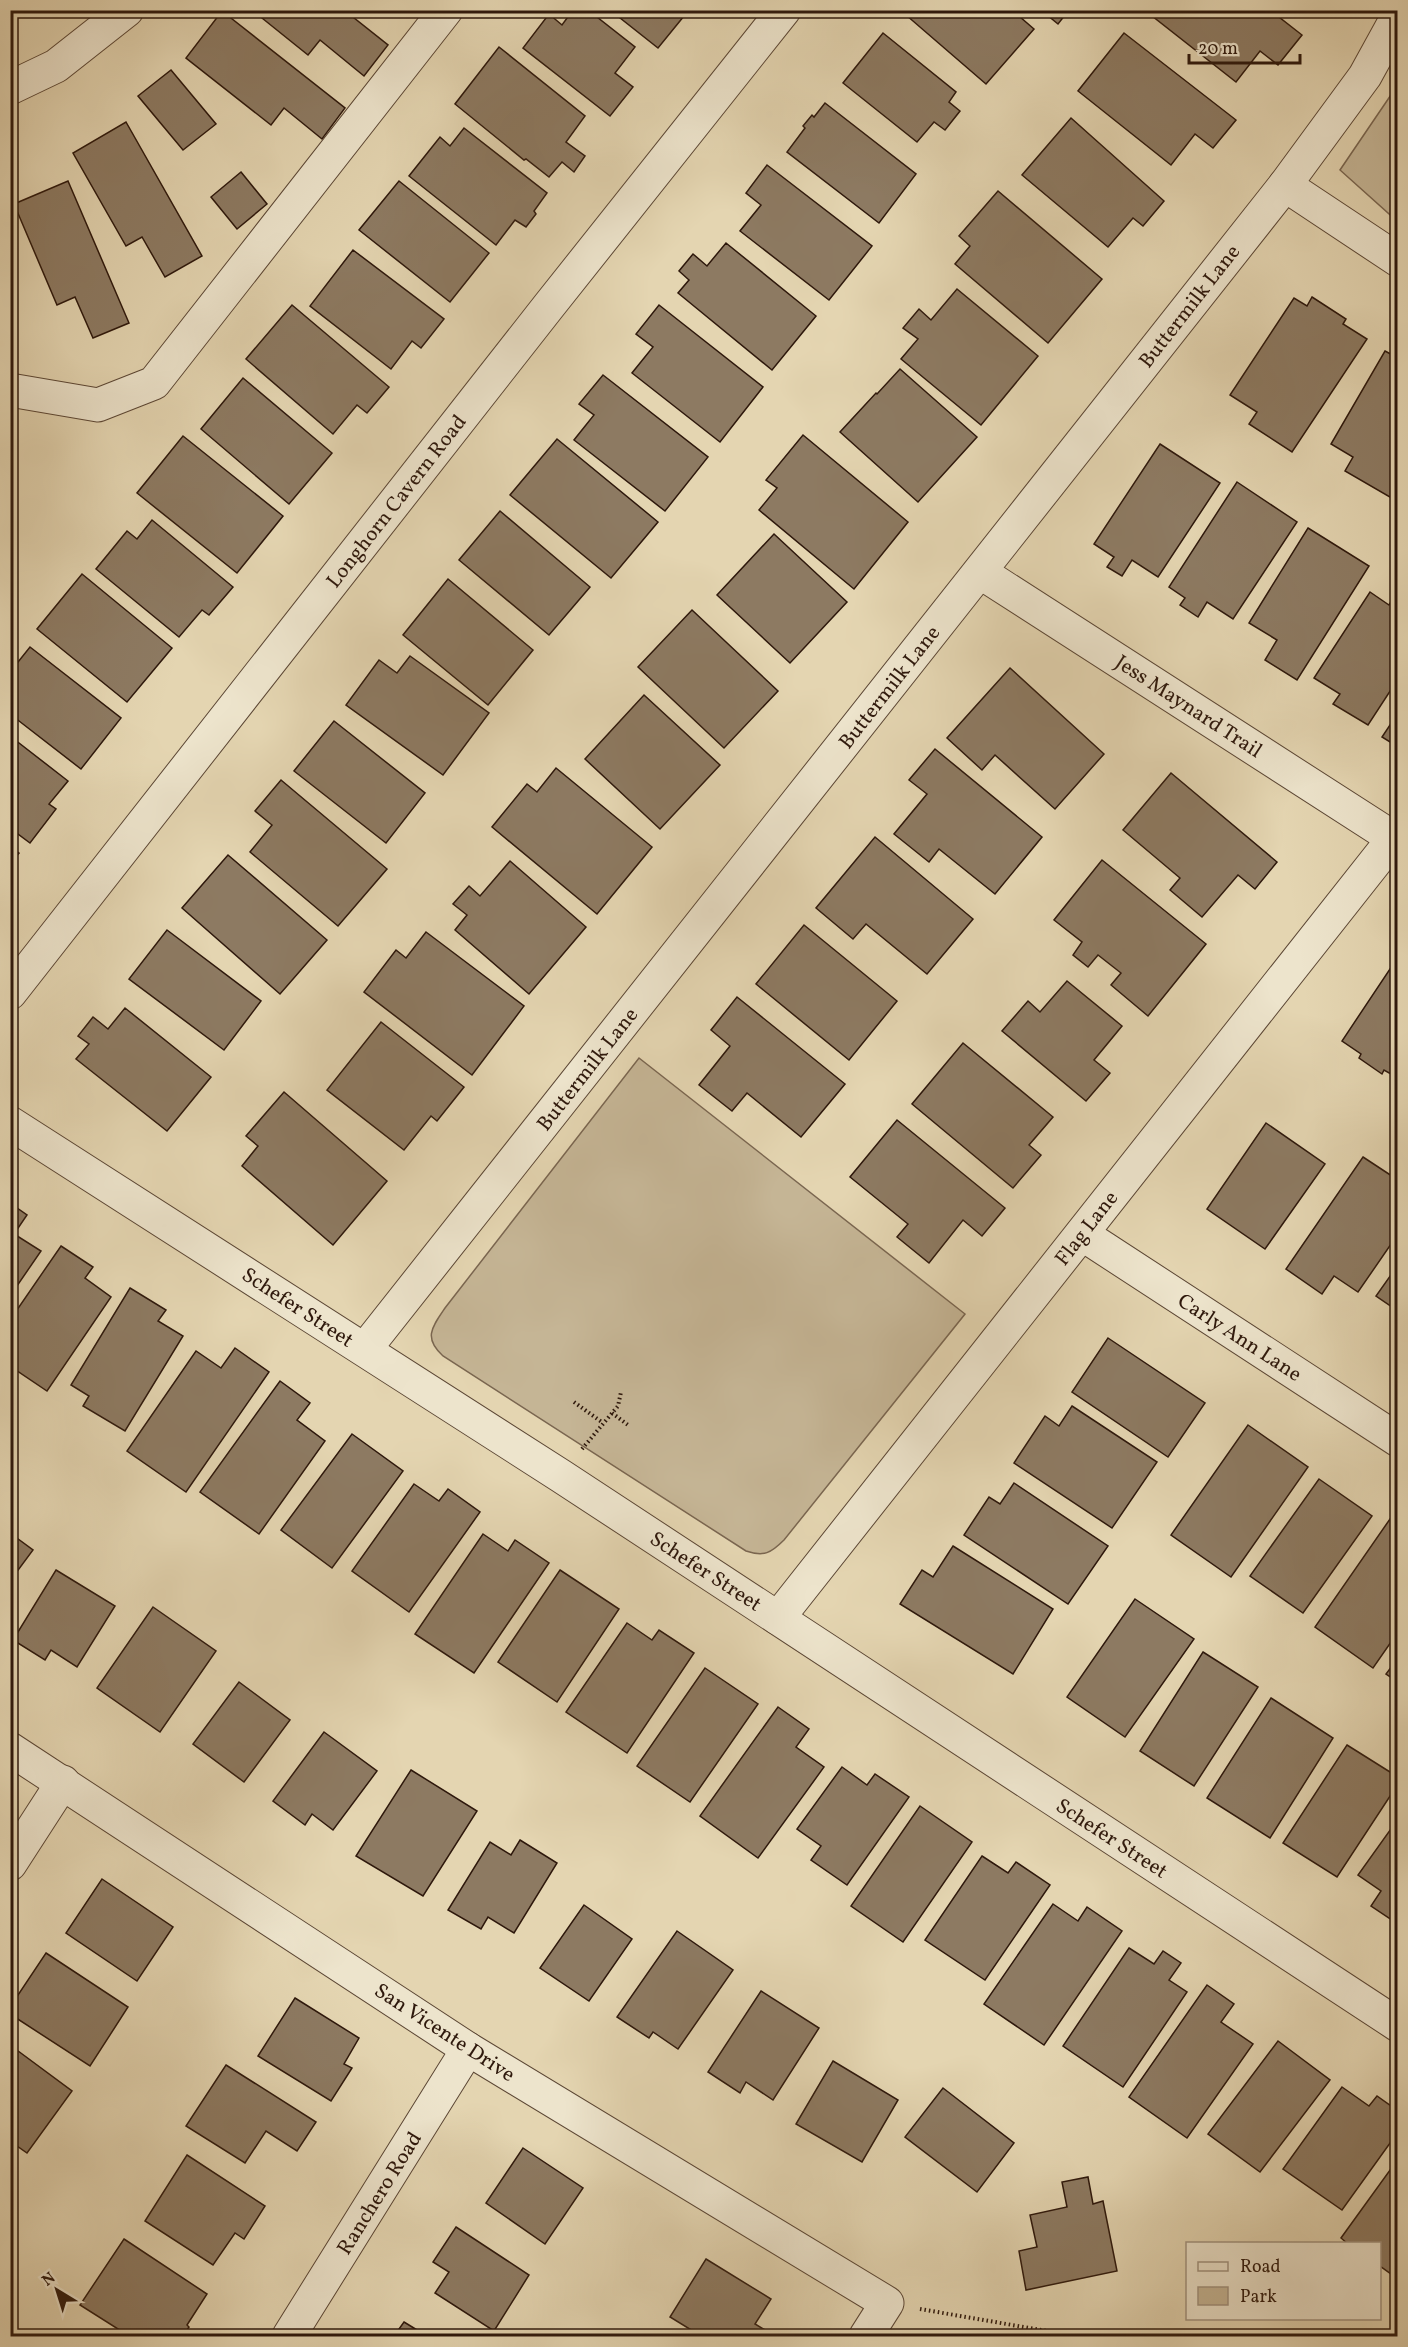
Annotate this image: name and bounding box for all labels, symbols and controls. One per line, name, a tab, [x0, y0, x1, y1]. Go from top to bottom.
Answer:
scale bar	[1189, 27, 1300, 65]
text: 20 m	[1198, 37, 1238, 62]
street label: Buttermilk Lane	[1133, 239, 1248, 375]
street label: Longhorn Cavern Road	[320, 409, 474, 595]
street label: Buttermilk Lane	[833, 620, 948, 756]
street label: Jess Maynard Trail	[1109, 649, 1267, 766]
street label: Buttermilk Lane	[531, 1002, 646, 1138]
street label: Flag Lane	[1049, 1185, 1126, 1273]
street label: Schefer Street	[236, 1261, 359, 1355]
street label: Carly Ann Lane	[1171, 1287, 1307, 1389]
street label: Schefer Street	[644, 1525, 767, 1619]
street label: Schefer Street	[1050, 1792, 1173, 1886]
street label: San Vicente Drive	[368, 1977, 520, 2090]
street label: Ranchero Road	[331, 2127, 430, 2261]
legend	[1186, 2242, 1381, 2320]
text: Road	[1240, 2255, 1281, 2280]
north arrow	[27, 2260, 87, 2320]
text: N	[38, 2267, 61, 2292]
text: Park	[1240, 2285, 1277, 2310]

